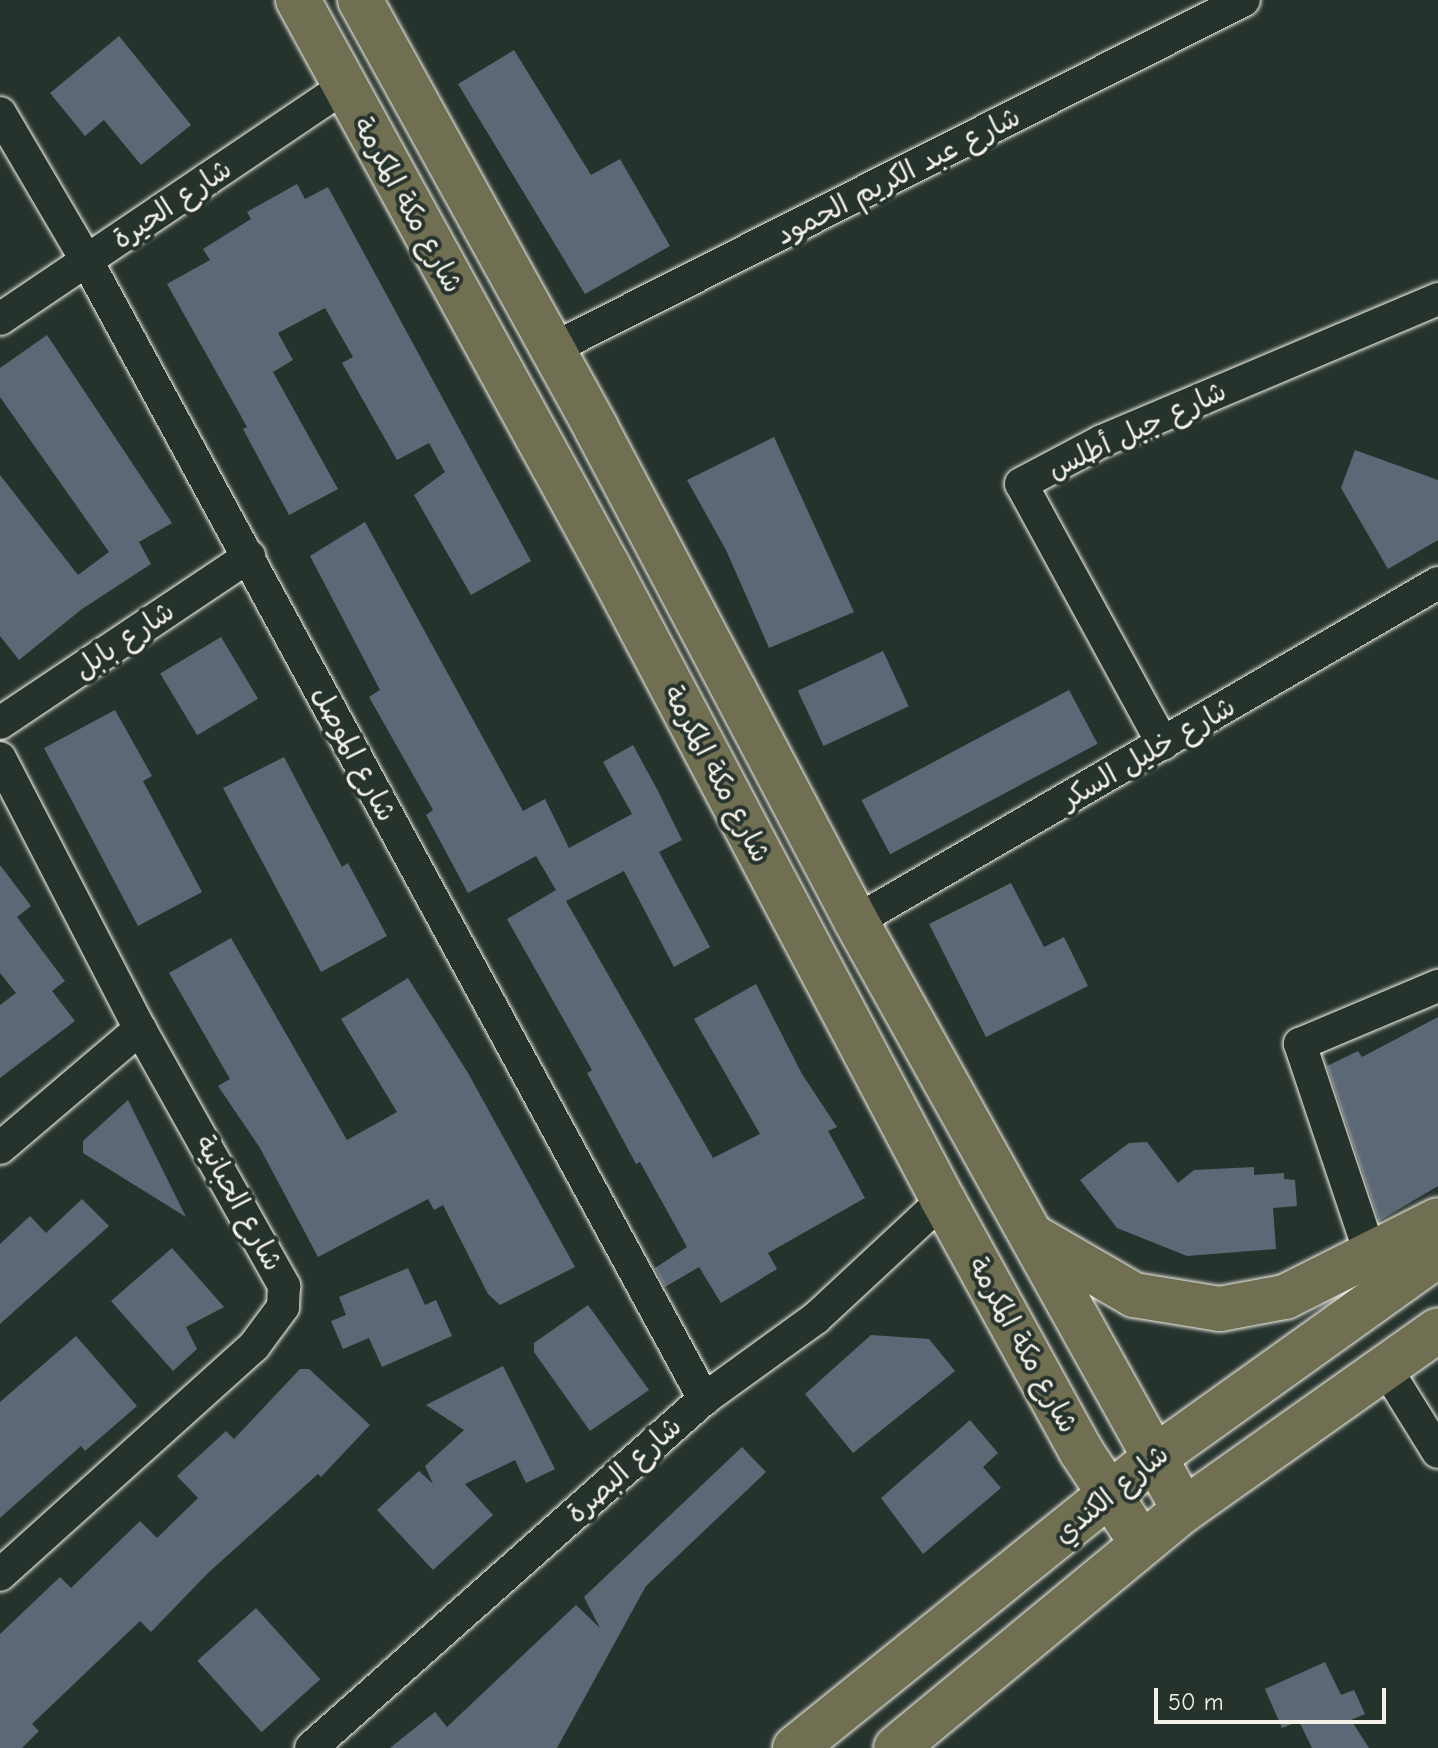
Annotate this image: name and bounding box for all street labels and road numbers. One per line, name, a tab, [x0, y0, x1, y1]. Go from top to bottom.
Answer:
street label: شارع عبد الكريم الحمود	[770, 100, 1026, 252]
street label: شارع مكة المكرمة	[346, 111, 470, 299]
street label: شارع الحيرة	[106, 152, 238, 256]
street label: شارع جبل أطلس	[1042, 374, 1232, 486]
street label: شارع بابل	[67, 594, 181, 686]
street label: شارع مكة المكرمة	[656, 680, 778, 868]
street label: شارع الموصل	[304, 681, 404, 827]
street label: شارع خليل السكر	[1055, 690, 1241, 816]
street label: شارع الحبانية	[188, 1129, 290, 1277]
street label: شارع مكة المكرمة	[961, 1251, 1085, 1439]
street label: شارع البصرة	[560, 1410, 688, 1530]
street label: شارع الكندي	[1047, 1437, 1175, 1551]

